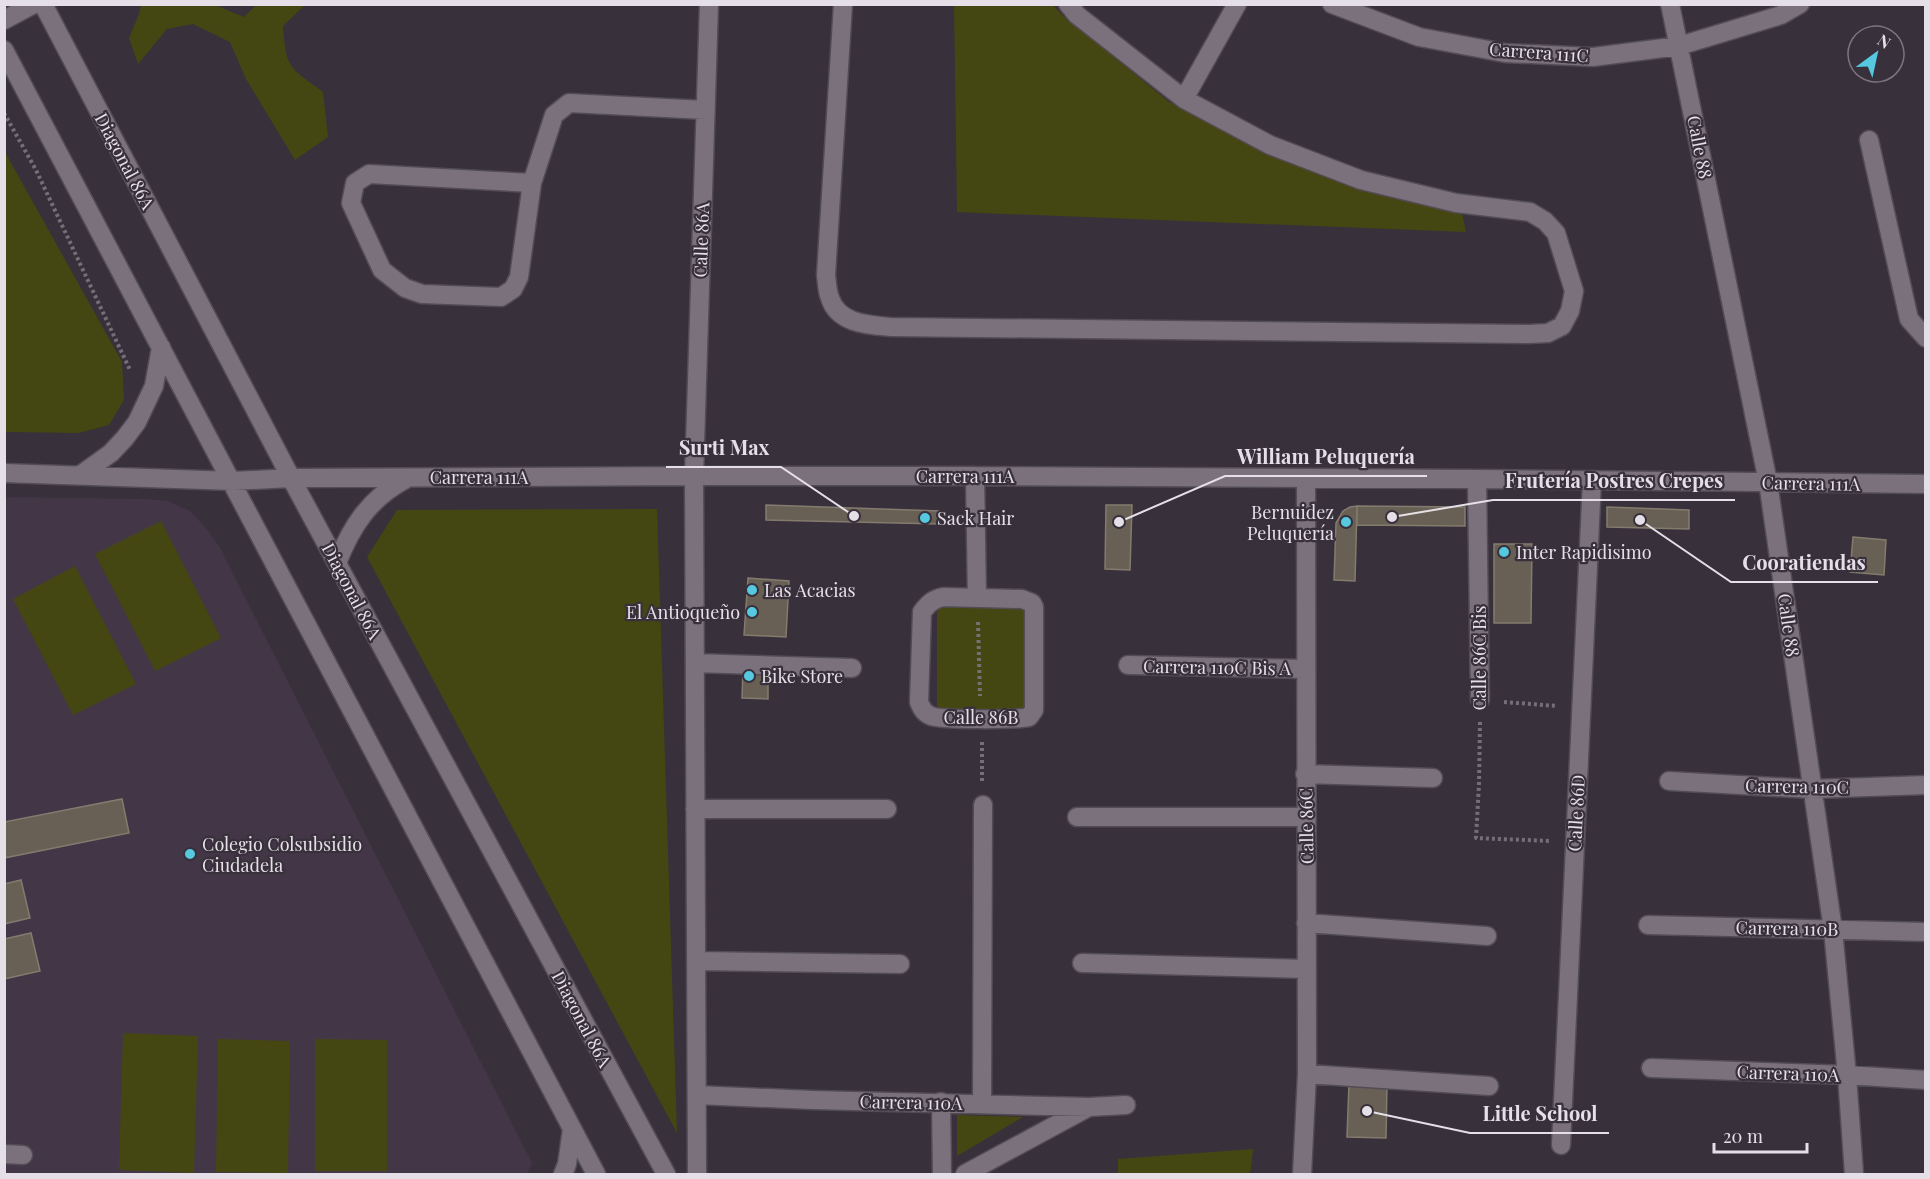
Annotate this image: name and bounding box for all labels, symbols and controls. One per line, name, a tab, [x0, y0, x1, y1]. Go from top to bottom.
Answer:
north arrow	[1846, 24, 1906, 84]
text: N	[1874, 29, 1895, 53]
street label: Carrera 111C	[1488, 37, 1590, 67]
street label: Diagonal 86A	[90, 109, 161, 214]
street label: Calle 88	[1682, 113, 1718, 181]
street label: Calle 86A	[688, 201, 714, 278]
callout: Surti Max	[666, 429, 781, 467]
text: Surti Max	[679, 433, 770, 460]
callout: William Peluquería	[1225, 438, 1427, 476]
text: William Peluquería	[1236, 442, 1416, 469]
callout: Frutería Postres Crepes	[1493, 462, 1735, 500]
street label: Carrera 111A	[916, 464, 1015, 488]
street label: Carrera 111A	[430, 465, 529, 489]
text: Frutería Postres Crepes	[1505, 466, 1723, 493]
street label: Carrera 111A	[1761, 470, 1861, 496]
place label: Bernuidez Peluquería	[1247, 500, 1334, 545]
place label: Sack Hair	[937, 506, 1014, 530]
marker: Sack Hair	[918, 511, 932, 525]
marker: Bernuidez Peluquería	[1339, 515, 1353, 529]
street label: Diagonal 86A	[317, 539, 388, 644]
place label: Inter Rapidisimo	[1516, 540, 1652, 564]
callout: Cooratiendas	[1731, 544, 1878, 582]
marker: Inter Rapidisimo	[1497, 545, 1511, 559]
text: Cooratiendas	[1742, 548, 1866, 575]
place label: Las Acacias	[764, 578, 856, 602]
marker: Las Acacias	[745, 583, 759, 597]
street label: Calle 88	[1773, 592, 1805, 658]
place label: El Antioqueño	[626, 600, 740, 624]
marker: El Antioqueño	[745, 605, 759, 619]
street label: Calle 86C Bis	[1467, 605, 1491, 711]
street label: Carrera 110C Bis A	[1143, 654, 1292, 680]
place label: Bike Store	[761, 664, 843, 688]
marker: Bike Store	[742, 669, 756, 683]
street label: Calle 86B	[944, 705, 1018, 729]
street label: Carrera 110C	[1745, 773, 1849, 799]
street label: Calle 86D	[1562, 774, 1590, 852]
street label: Calle 86C	[1293, 788, 1319, 864]
place label: Colegio Colsubsidio Ciudadela	[202, 832, 362, 877]
marker: Colegio Colsubsidio Ciudadela	[183, 847, 197, 861]
street label: Carrera 110B	[1735, 915, 1839, 941]
street label: Diagonal 86A	[547, 967, 618, 1072]
street label: Carrera 110A	[1736, 1059, 1840, 1087]
street label: Carrera 110A	[859, 1089, 963, 1115]
callout: Little School	[1470, 1095, 1609, 1133]
text: Little School	[1482, 1099, 1598, 1126]
scale bar	[1714, 1116, 1807, 1154]
text: 20 m	[1723, 1124, 1763, 1148]

